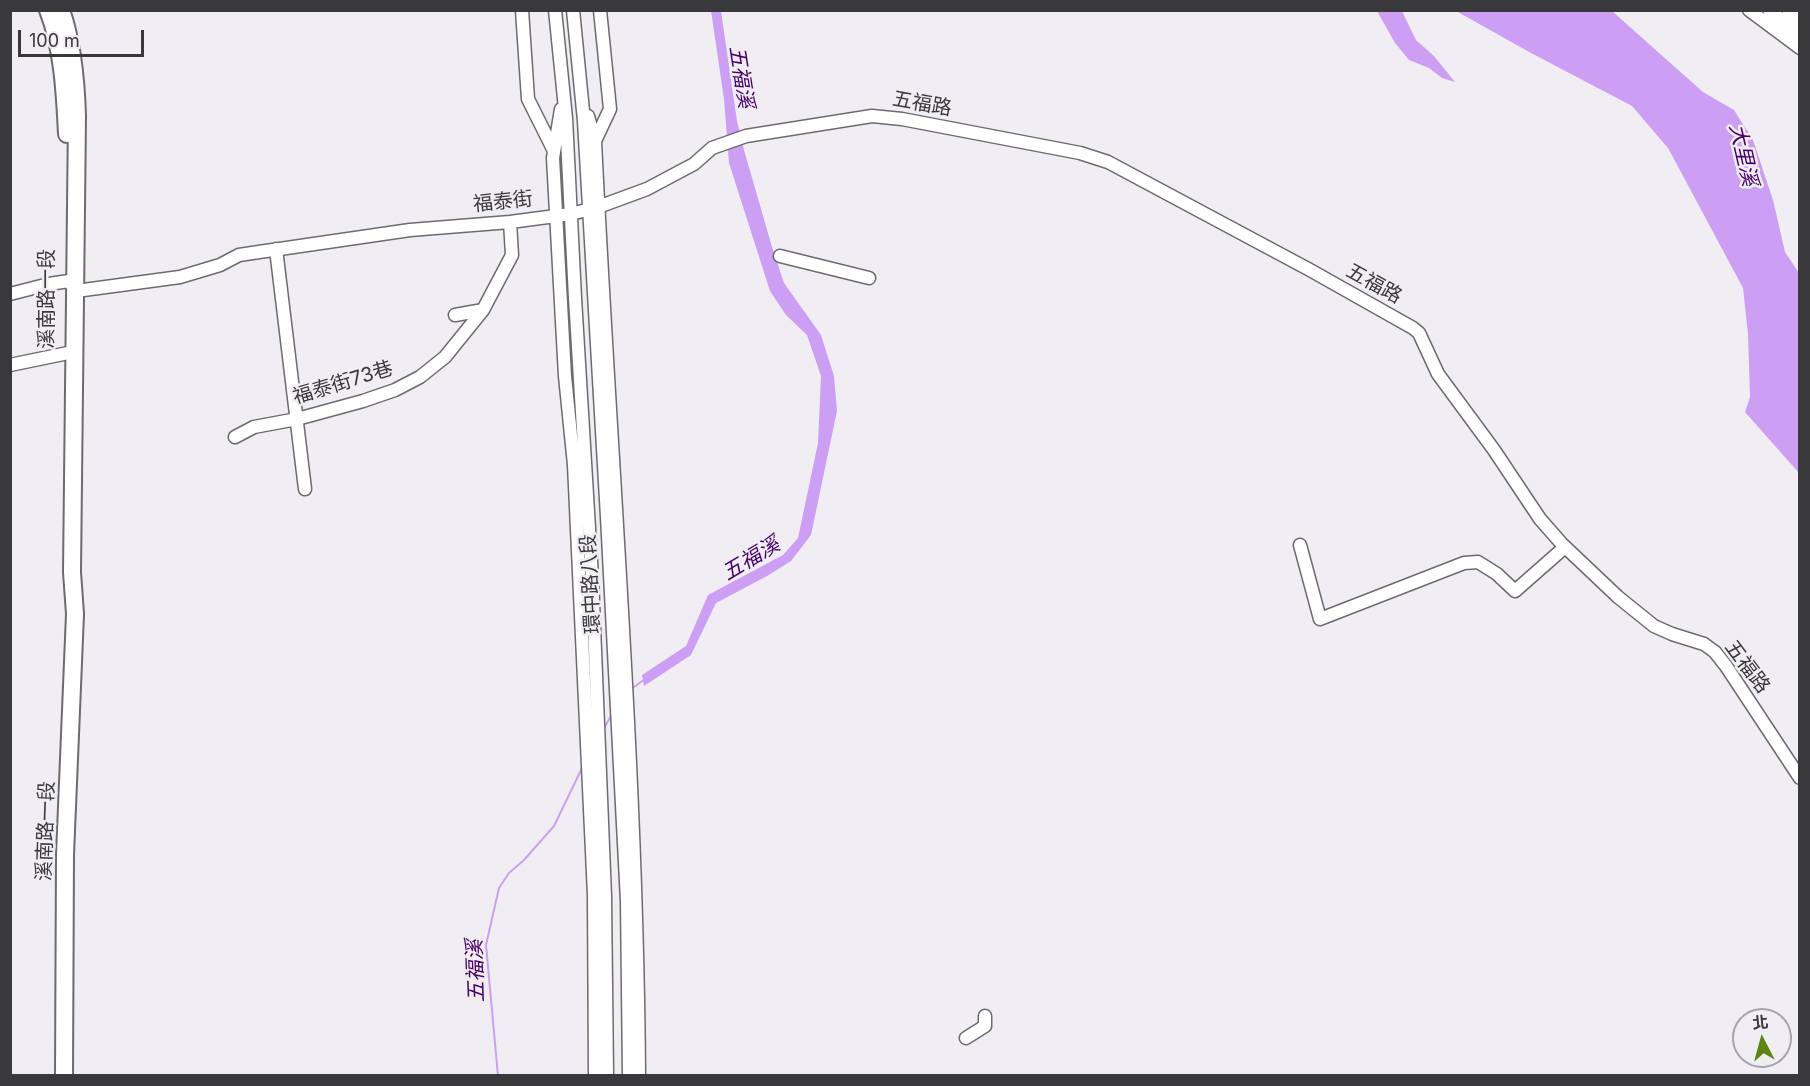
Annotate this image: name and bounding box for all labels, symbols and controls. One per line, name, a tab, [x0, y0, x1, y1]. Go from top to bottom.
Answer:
scale bar	[21, 18, 147, 56]
text: 100 m	[29, 30, 80, 51]
water label: 五福溪	[724, 44, 758, 110]
street label: 五福路	[890, 87, 954, 121]
water label: 大里溪	[1724, 121, 1762, 189]
street label: 福泰街	[472, 187, 534, 217]
street label: 溪南路一段	[35, 249, 59, 349]
street label: 五福路	[1342, 259, 1406, 309]
street label: 福泰街73巷	[290, 356, 396, 410]
water label: 五福溪	[718, 532, 784, 586]
street label: 環中路八段	[576, 533, 606, 635]
street label: 五福路	[1719, 636, 1775, 698]
street label: 溪南路一段	[32, 781, 60, 881]
water label: 五福溪	[462, 939, 490, 1003]
north arrow	[1732, 1008, 1792, 1068]
text: 北	[1751, 1011, 1769, 1033]

